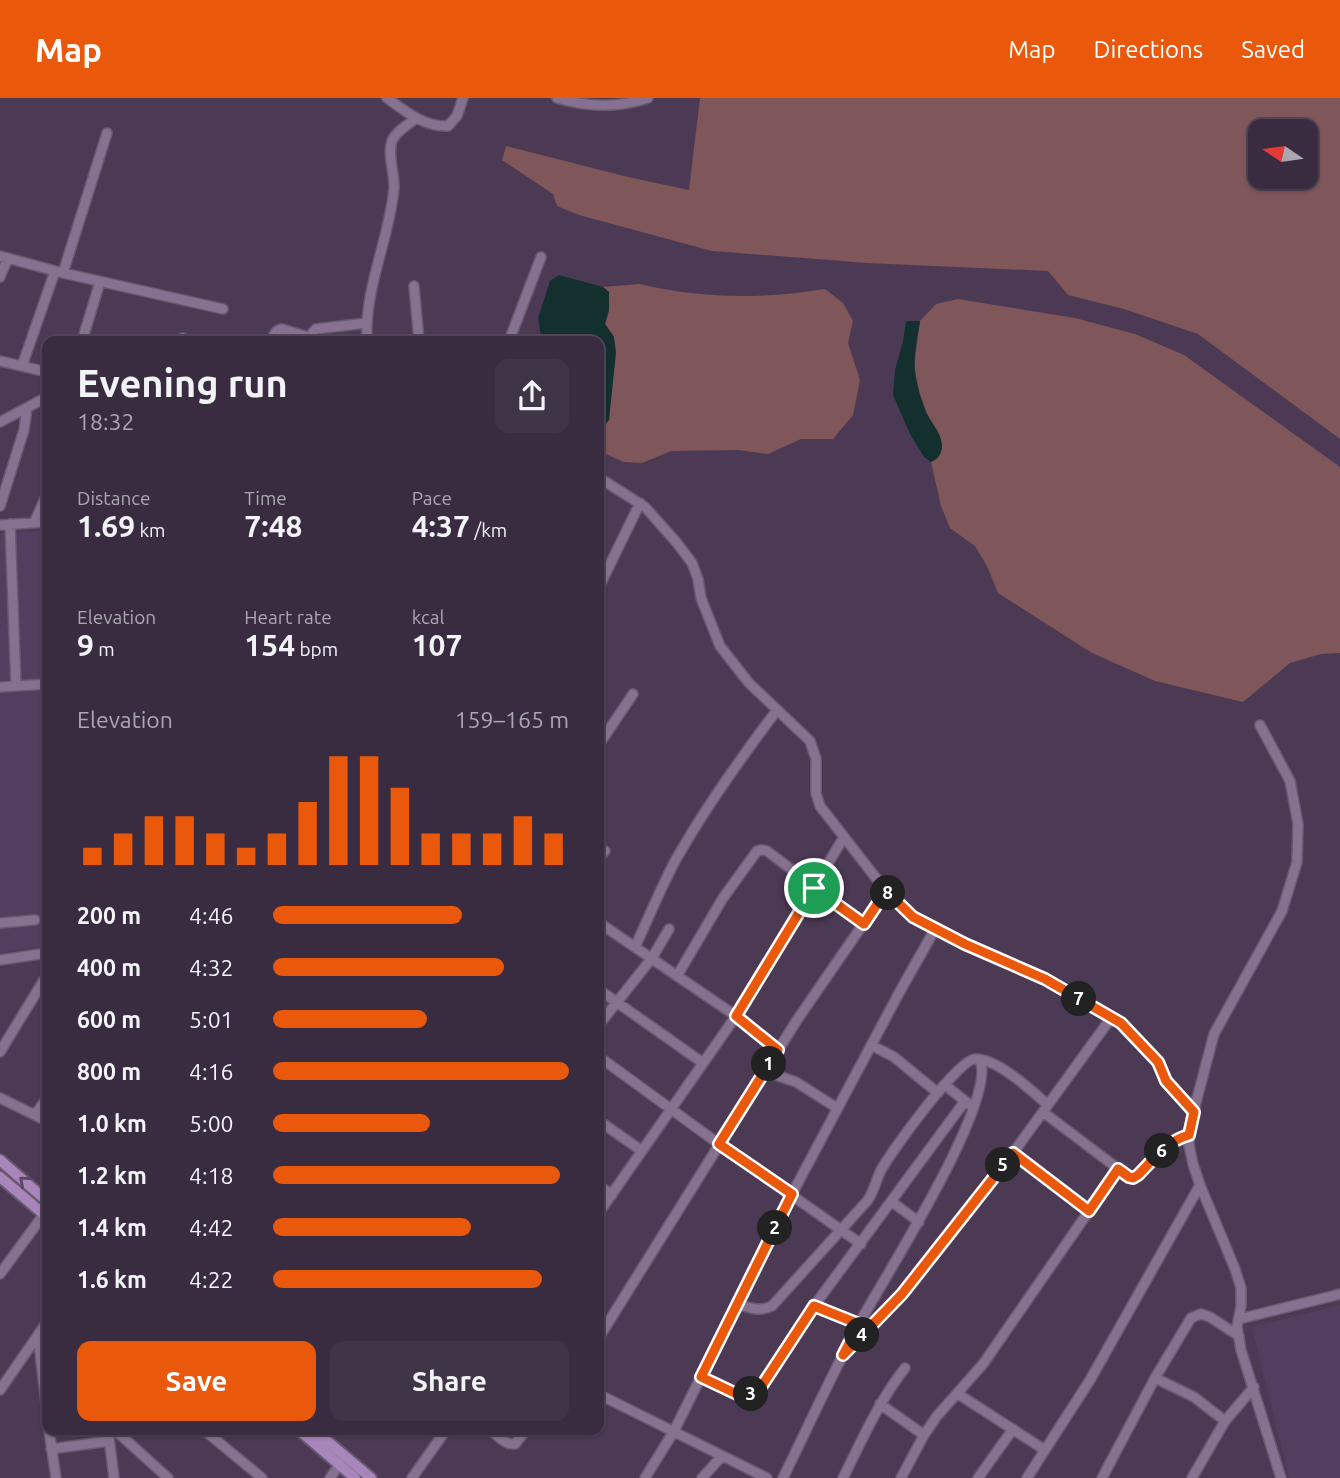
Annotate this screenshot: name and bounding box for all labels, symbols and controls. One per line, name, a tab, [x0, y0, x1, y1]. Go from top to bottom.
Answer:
text: Map	[35, 31, 102, 68]
text: Map	[1008, 36, 1055, 63]
text: Directions	[1093, 36, 1203, 63]
text: Saved	[1241, 36, 1305, 63]
north arrow	[1248, 119, 1318, 189]
map controls	[1248, 119, 1318, 189]
button: share	[495, 359, 569, 433]
text: Evening run	[77, 362, 288, 404]
text: 18:32	[77, 409, 135, 434]
text: Distance	[77, 487, 151, 509]
text: Time	[244, 487, 287, 509]
text: Pace	[412, 487, 452, 509]
text: 1.69	[77, 509, 135, 543]
text: 7:48	[244, 509, 302, 543]
text: 4:37	[412, 509, 470, 543]
text: km	[135, 519, 165, 541]
text: /km	[470, 519, 507, 541]
text: Elevation	[77, 606, 156, 628]
text: Heart rate	[244, 606, 332, 628]
text: kcal	[412, 606, 444, 628]
text: 9	[77, 628, 94, 662]
text: 154	[244, 628, 295, 662]
text: 107	[412, 628, 462, 662]
text: m	[94, 638, 115, 660]
text: bpm	[295, 638, 338, 660]
text: Elevation	[77, 707, 173, 732]
text: 159–165 m	[455, 707, 569, 732]
pin	[784, 858, 844, 918]
icon: arrive	[795, 869, 833, 907]
pin: 8	[870, 876, 906, 910]
text: 8	[882, 881, 893, 903]
text: 200 m	[77, 903, 141, 928]
text: 4:46	[189, 903, 234, 928]
text: 400 m	[77, 955, 141, 980]
text: 4:32	[189, 955, 234, 980]
pin: 7	[1062, 982, 1096, 1016]
text: 7	[1073, 987, 1084, 1009]
text: 600 m	[77, 1007, 141, 1032]
text: 5:01	[189, 1007, 234, 1032]
pin: 1	[752, 1046, 786, 1082]
text: 1	[763, 1052, 774, 1074]
text: 800 m	[77, 1059, 141, 1084]
text: 4:16	[189, 1059, 234, 1084]
text: 1.0 km	[77, 1111, 147, 1136]
text: 5:00	[189, 1111, 234, 1136]
pin: 6	[1144, 1134, 1180, 1168]
text: 6	[1156, 1139, 1167, 1161]
pin: 5	[986, 1148, 1020, 1182]
text: 5	[997, 1153, 1008, 1175]
text: 1.2 km	[77, 1163, 147, 1188]
text: 4:18	[189, 1163, 234, 1188]
one-way arrow	[19, 1176, 32, 1189]
pin: 2	[758, 1210, 792, 1246]
text: 1.4 km	[77, 1215, 147, 1240]
text: 4:42	[189, 1215, 234, 1240]
text: 2	[769, 1216, 780, 1238]
text: 1.6 km	[77, 1267, 147, 1292]
text: 4:22	[189, 1267, 234, 1292]
pin: 4	[844, 1318, 880, 1352]
text: 4	[856, 1323, 867, 1345]
button: Save	[77, 1341, 316, 1421]
button: Share	[330, 1341, 569, 1421]
pin: 3	[734, 1376, 768, 1412]
text: 3	[745, 1382, 756, 1404]

